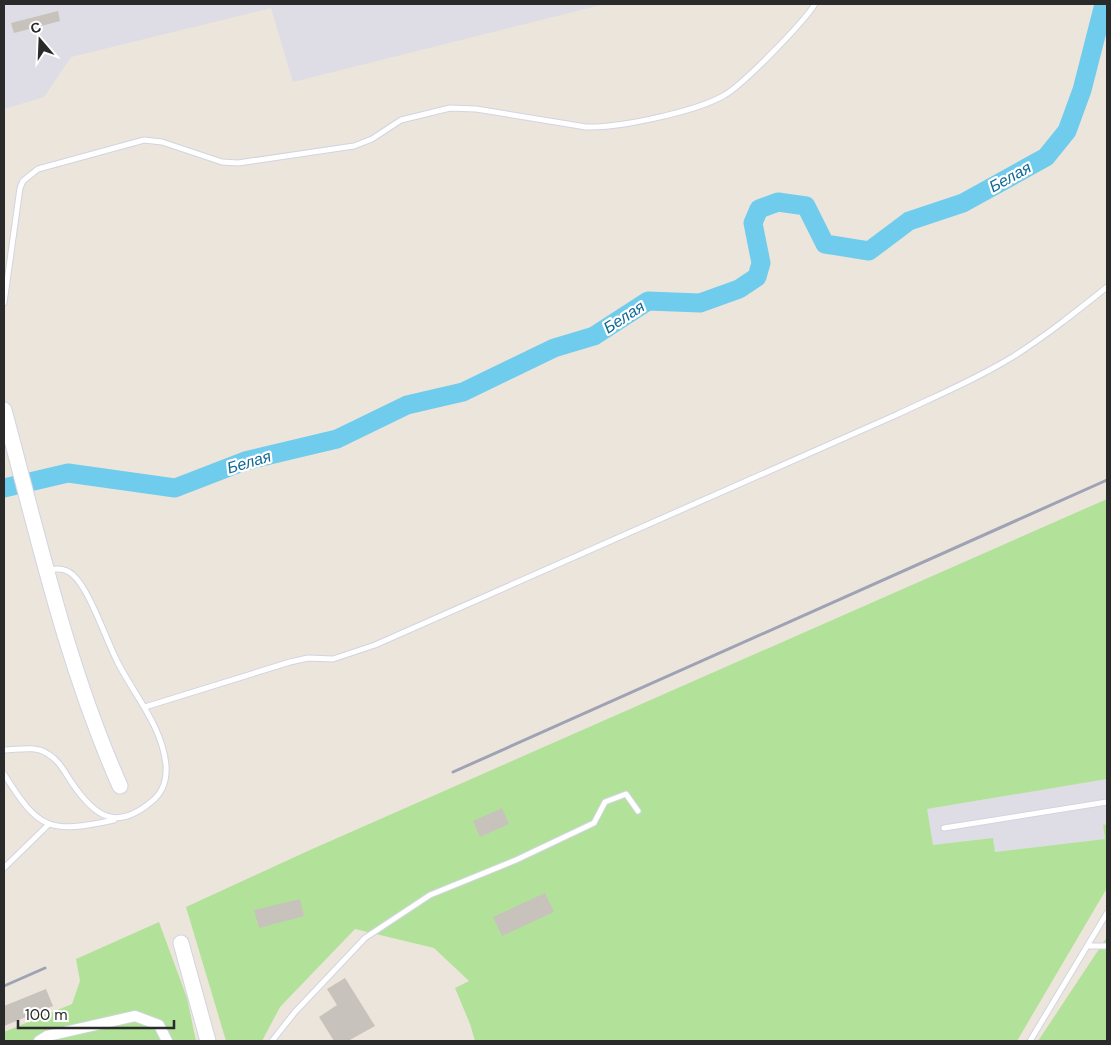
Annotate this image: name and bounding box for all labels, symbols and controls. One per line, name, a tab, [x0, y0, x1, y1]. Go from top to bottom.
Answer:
north arrow	[15, 15, 65, 65]
text: С	[28, 18, 43, 38]
water label: Белая	[985, 157, 1035, 197]
water label: Белая	[599, 296, 649, 338]
water label: Белая	[224, 445, 274, 479]
scale bar	[18, 998, 174, 1030]
text: 100 m	[25, 1005, 68, 1025]

